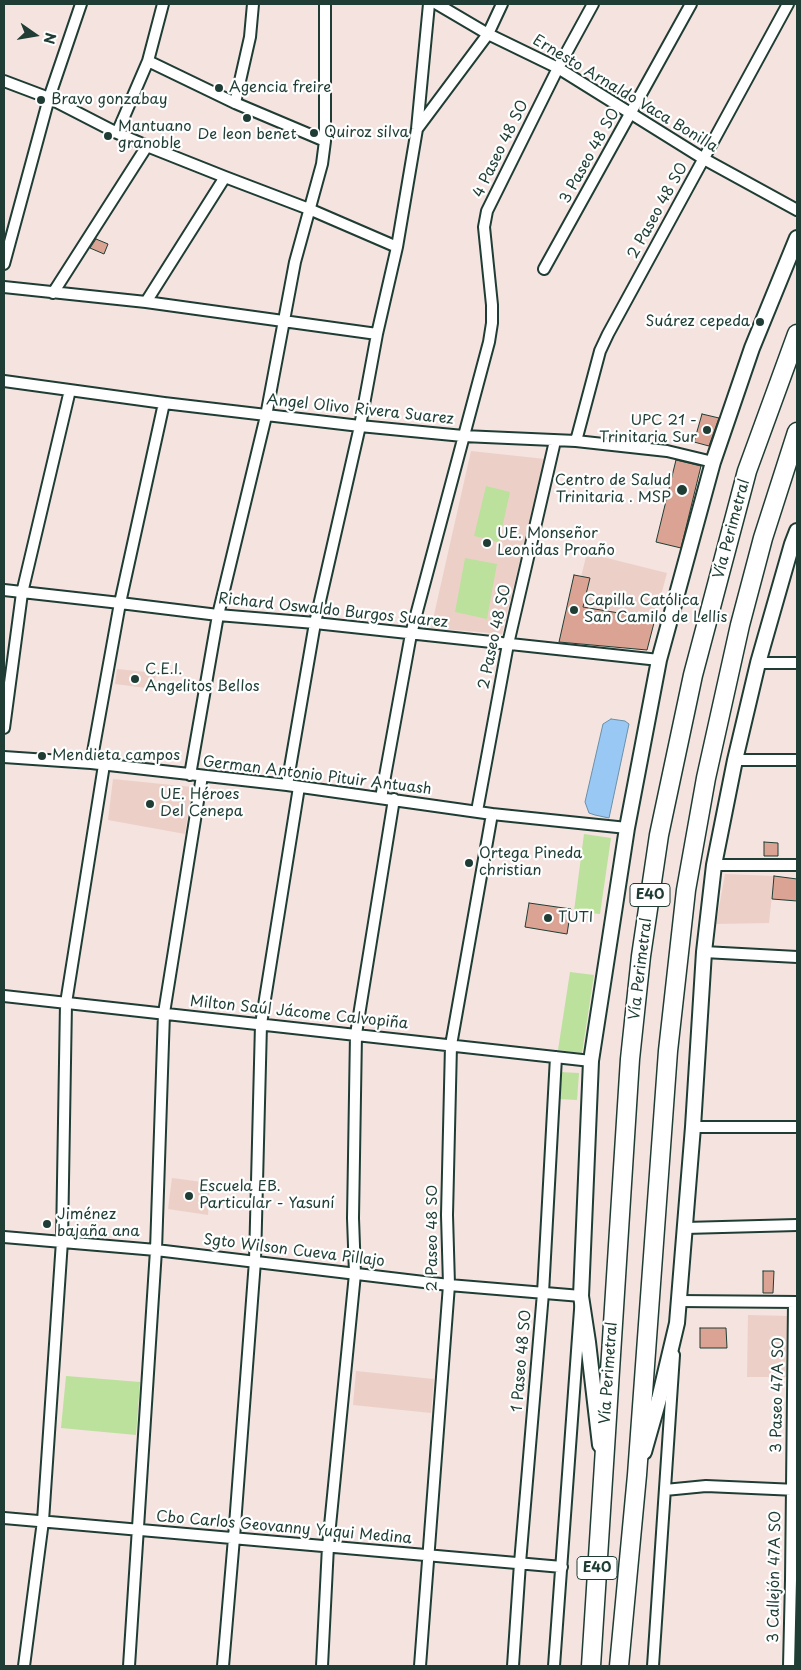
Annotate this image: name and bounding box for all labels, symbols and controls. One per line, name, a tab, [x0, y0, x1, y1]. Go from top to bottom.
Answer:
north arrow	[10, 10, 60, 60]
text: N	[39, 31, 62, 46]
street label: Ernesto Arnaldo Vaca Bonilla	[529, 32, 721, 156]
place label: Agencia freire	[229, 79, 331, 97]
marker: Agencia freire	[213, 82, 225, 94]
place label: Bravo gonzabay	[51, 91, 167, 109]
marker: Bravo gonzabay	[35, 94, 47, 106]
street label: 4 Paseo 48 SO	[470, 97, 532, 201]
street label: 3 Paseo 48 SO	[556, 105, 624, 207]
marker: De leon benet	[241, 112, 253, 124]
place label: Mantuano granoble	[118, 118, 192, 153]
place label: Quiroz silva	[324, 124, 409, 142]
place label: De leon benet	[197, 126, 297, 144]
marker: Quiroz silva	[308, 127, 320, 139]
marker: Mantuano granoble	[102, 130, 114, 142]
street label: 2 Paseo 48 SO	[624, 160, 692, 262]
place label: Suárez cepeda	[646, 313, 750, 331]
marker: Suárez cepeda	[754, 316, 766, 328]
street label: Angel Olivo Rivera Suarez	[266, 391, 454, 429]
place label: UPC 21 - Trinitaria Sur	[599, 412, 697, 447]
marker: UPC 21 - Trinitaria Sur	[701, 424, 713, 436]
place label: Centro de Salud Trinitaria . MSP	[555, 472, 671, 507]
street label: Vía Perimetral	[710, 477, 754, 581]
marker: Centro de Salud Trinitaria . MSP	[675, 483, 689, 497]
place label: UE. Monseñor Leonidas Proaño	[497, 525, 615, 560]
marker: UE. Monseñor Leonidas Proaño	[481, 537, 493, 549]
street label: 2 Paseo 48 SO	[475, 583, 515, 691]
street label: Richard Oswaldo Burgos Suarez	[217, 590, 449, 632]
place label: Capilla Católica San Camilo de Lellis	[584, 592, 727, 627]
marker: Capilla Católica San Camilo de Lellis	[568, 604, 580, 616]
place label: C.E.I. Angelitos Bellos	[145, 661, 260, 696]
marker: C.E.I. Angelitos Bellos	[129, 673, 141, 685]
place label: Mendieta campos	[52, 747, 180, 765]
marker: Mendieta campos	[36, 750, 48, 762]
street label: German Antonio Pituir Antuash	[202, 753, 432, 799]
place label: UE. Héroes Del Cenepa	[160, 786, 243, 821]
marker: UE. Héroes Del Cenepa	[144, 798, 156, 810]
place label: Ortega Pineda christian	[479, 845, 582, 880]
marker: Ortega Pineda christian	[463, 857, 475, 869]
road number: E40	[630, 884, 670, 906]
place label: TUTI	[558, 909, 593, 927]
marker: TUTI	[542, 912, 554, 924]
street label: Vía Perimetral	[626, 917, 656, 1021]
street label: Milton Saúl Jácome Calvopiña	[189, 993, 409, 1033]
place label: Escuela EB. Particular - Yasuní	[199, 1178, 334, 1213]
street label: 2 Paseo 48 SO	[424, 1185, 442, 1291]
marker: Escuela EB. Particular - Yasuní	[183, 1190, 195, 1202]
place label: Jiménez bajaña ana	[57, 1206, 140, 1241]
marker: Jiménez bajaña ana	[41, 1218, 53, 1230]
street label: Sgto Wilson Cueva Pillajo	[202, 1231, 386, 1271]
street label: 1 Paseo 48 SO	[509, 1309, 535, 1413]
street label: Vía Perimetral	[596, 1321, 622, 1425]
street label: 3 Paseo 47A SO	[768, 1337, 788, 1453]
street label: Cbo Carlos Geovanny Yuqui Medina	[155, 1508, 413, 1548]
street label: 3 Callejón 47A SO	[765, 1511, 785, 1643]
road number: E40	[577, 1556, 617, 1580]

